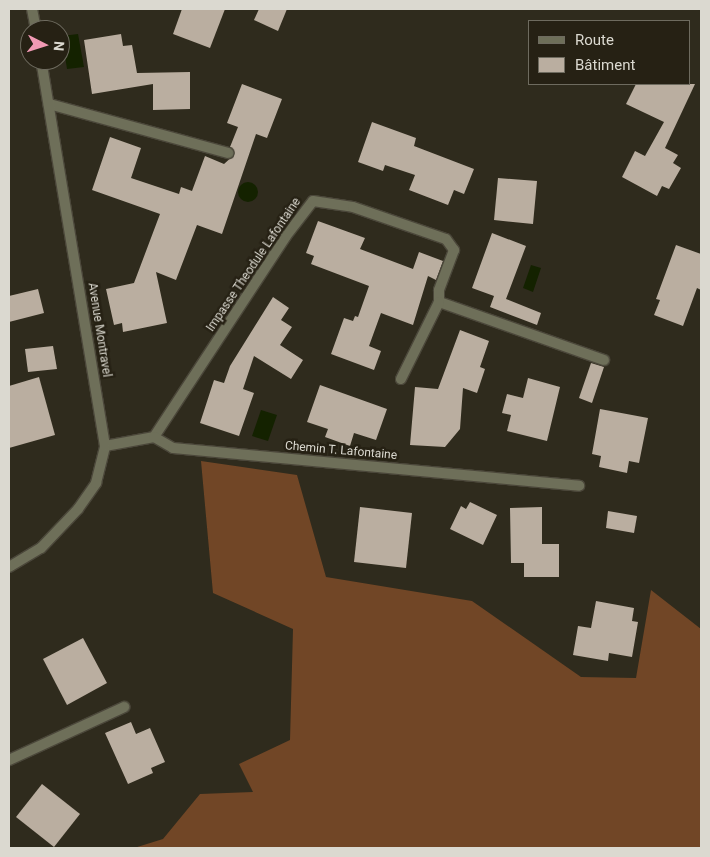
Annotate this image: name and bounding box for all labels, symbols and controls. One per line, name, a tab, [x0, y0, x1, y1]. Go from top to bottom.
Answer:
north arrow	[20, 20, 70, 70]
legend	[528, 20, 690, 85]
text: Route	[575, 31, 614, 49]
text: N	[51, 41, 67, 52]
text: Bâtiment	[575, 56, 635, 74]
street label: Impasse Theodule Lafontaine	[204, 195, 304, 335]
street label: Avenue Montravel	[84, 282, 114, 378]
street label: Chemin T. Lafontaine	[284, 439, 398, 463]

